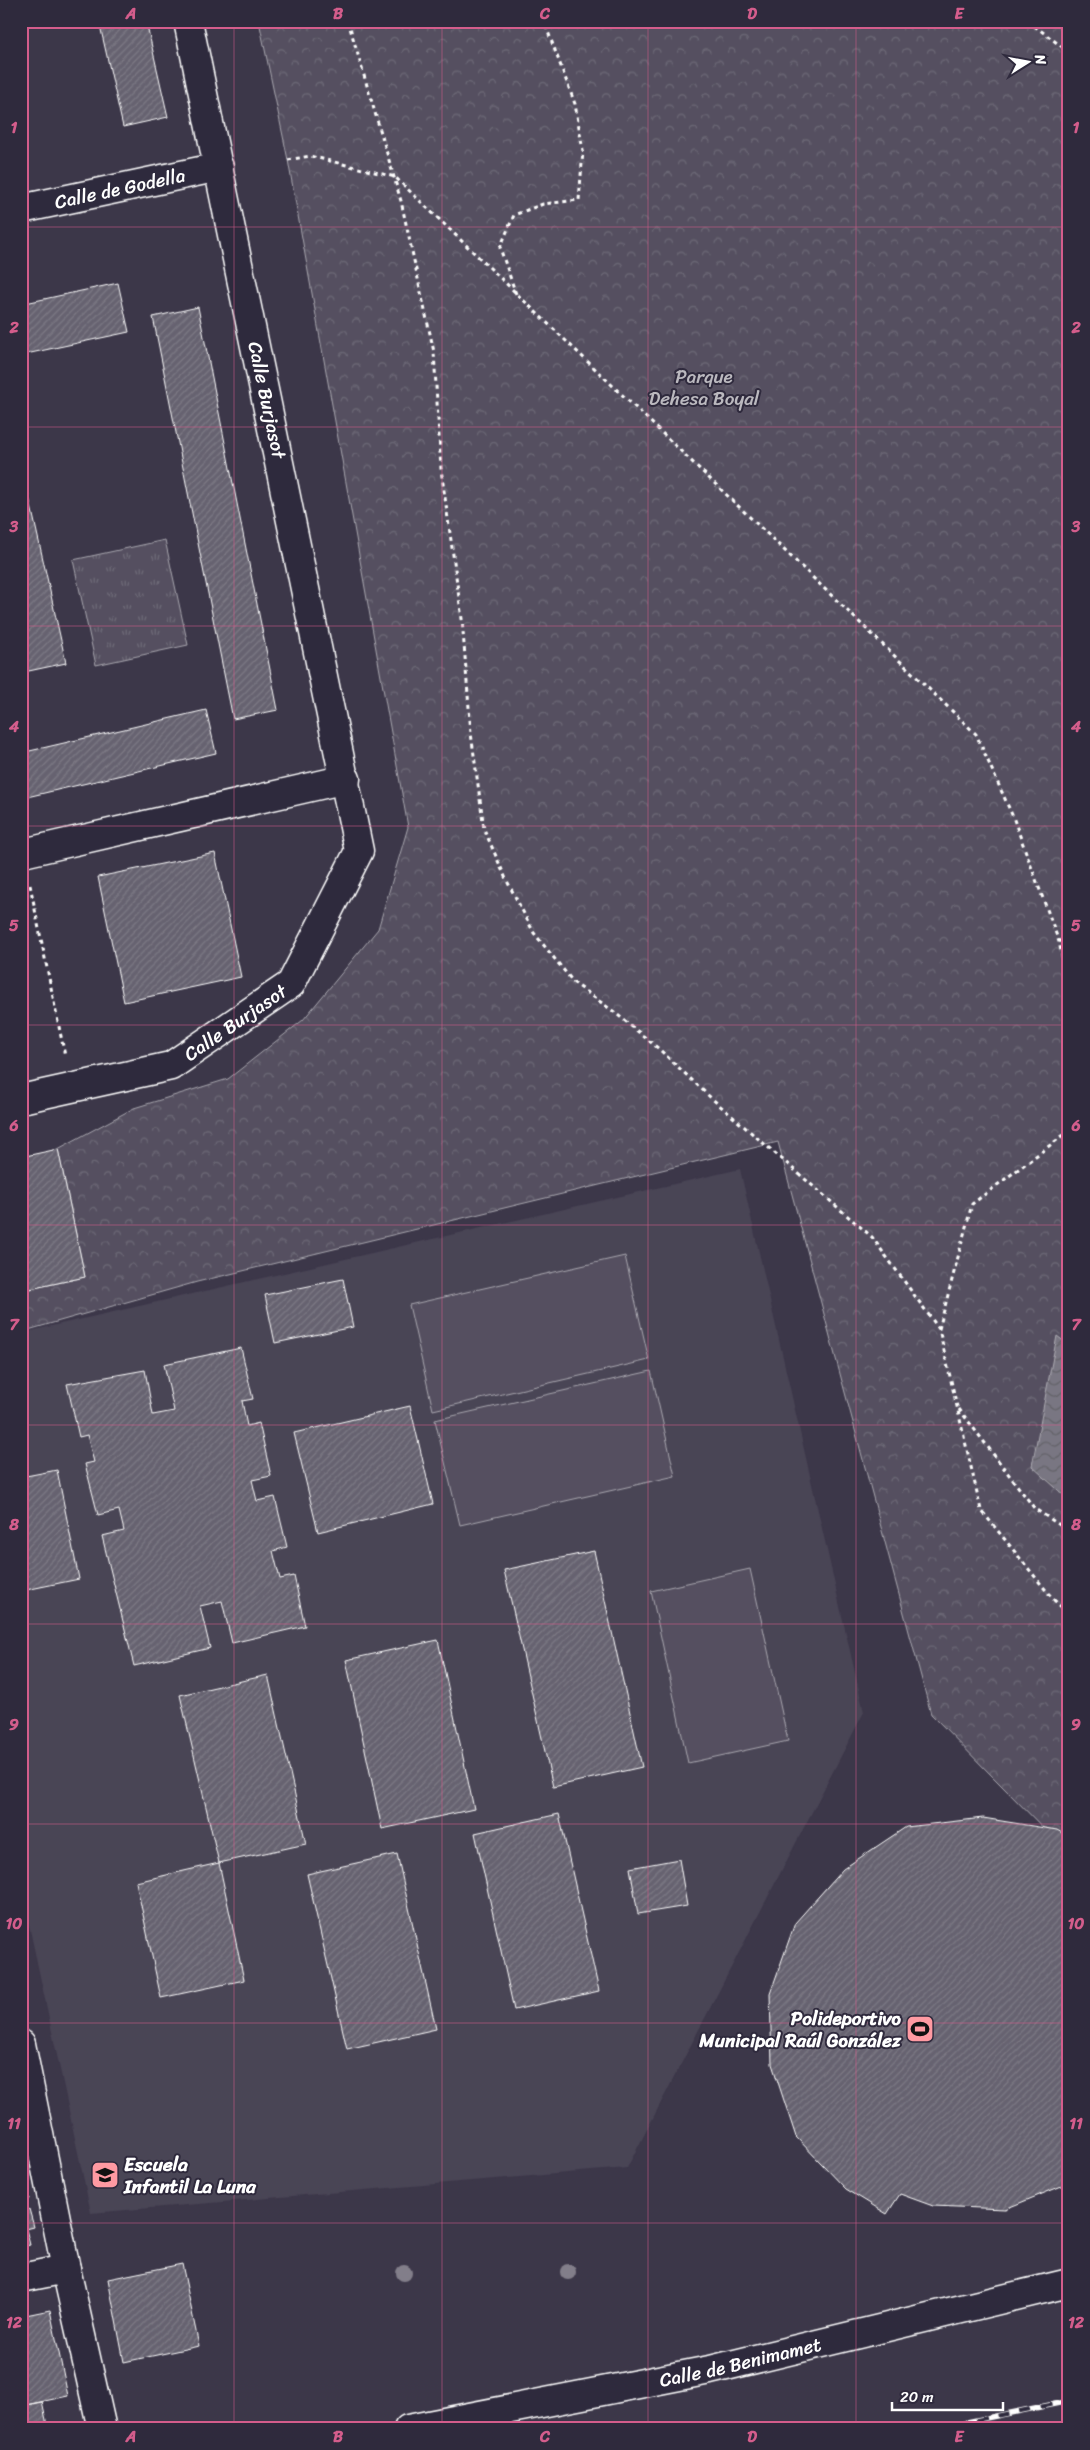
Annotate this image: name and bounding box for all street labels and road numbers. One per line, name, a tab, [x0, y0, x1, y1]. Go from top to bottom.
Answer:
street label: Calle de Godella	[51, 158, 189, 218]
street label: Calle Burjasot	[239, 338, 296, 463]
street label: Calle Burjasot	[176, 974, 294, 1070]
street label: Calle de Benimamet	[656, 2327, 825, 2396]

